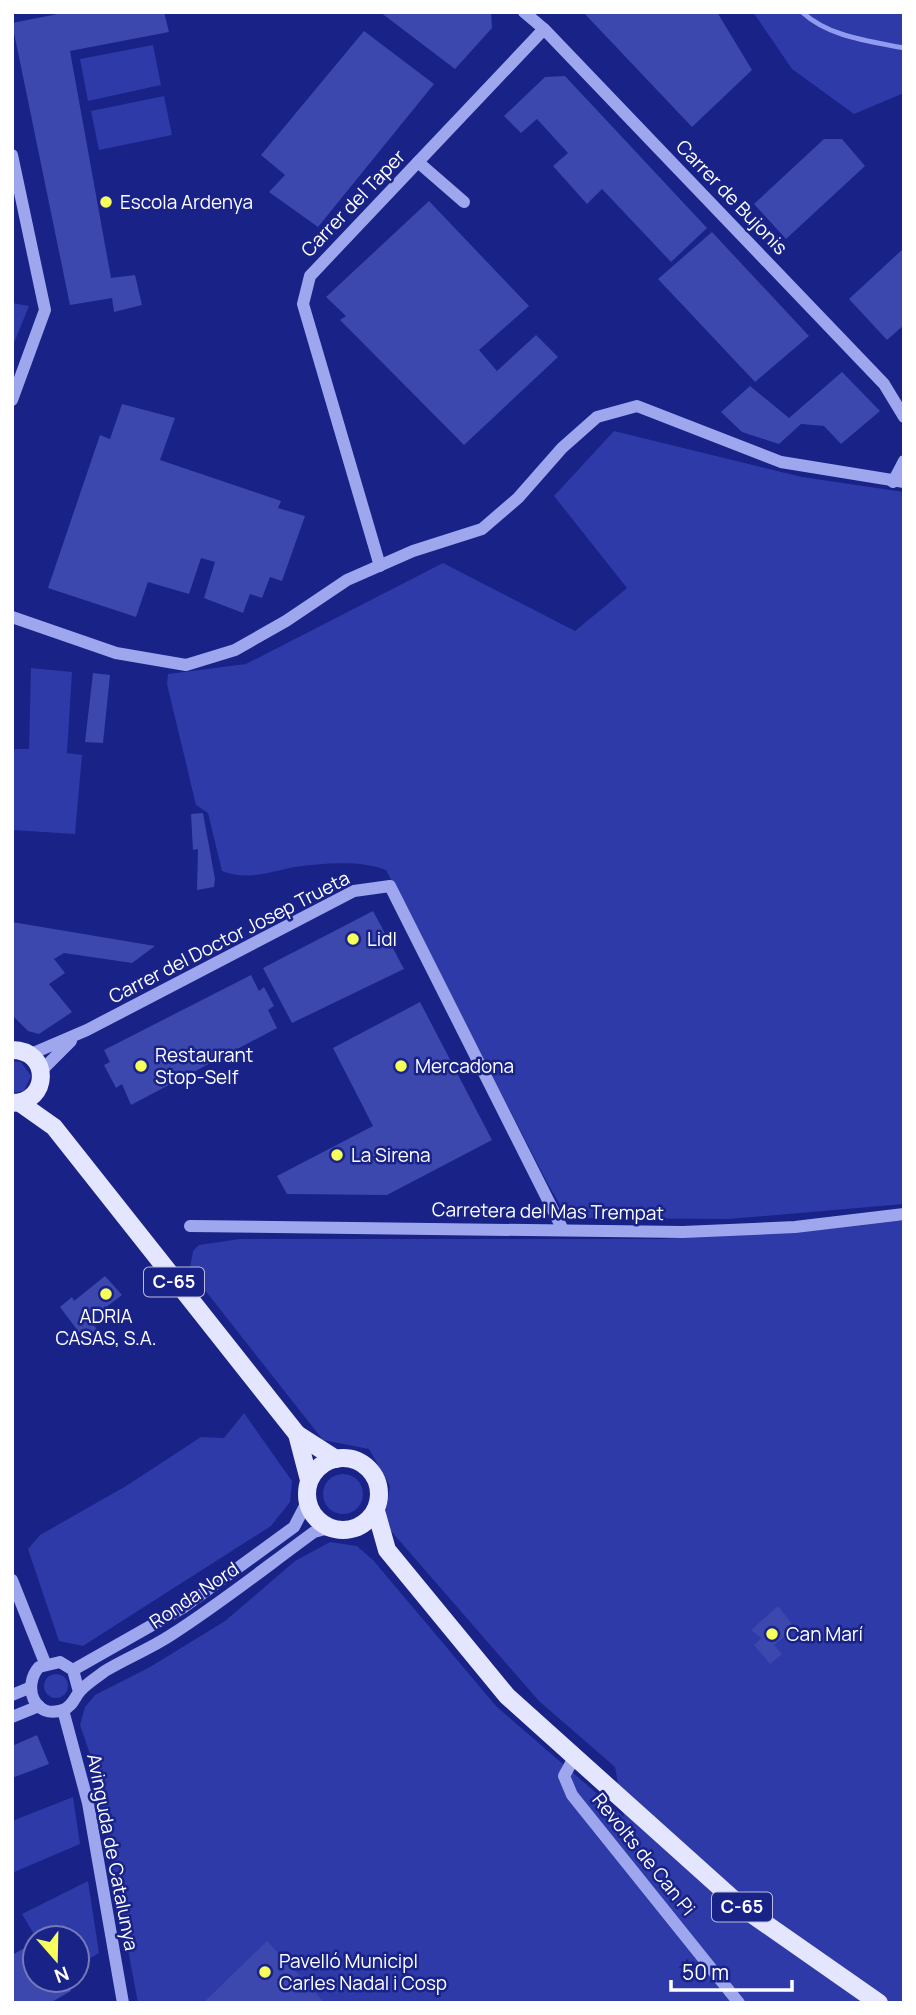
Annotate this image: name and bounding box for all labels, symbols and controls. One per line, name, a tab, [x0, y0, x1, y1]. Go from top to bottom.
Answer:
street label: Carrer de Bujonis	[670, 134, 794, 260]
street label: Carrer del Taper	[295, 144, 411, 262]
place label: Escola Ardenya	[120, 189, 253, 215]
marker: Escola Ardenya	[98, 194, 114, 210]
street label: Carrer del Doctor Josep Trueta	[104, 865, 354, 1009]
place label: Lidl	[367, 926, 397, 952]
marker: Lidl	[345, 931, 361, 947]
place label: Restaurant Stop-Self	[155, 1042, 253, 1090]
place label: Mercadona	[415, 1053, 514, 1079]
marker: Restaurant Stop-Self	[133, 1058, 149, 1074]
marker: Mercadona	[393, 1058, 409, 1074]
place label: La Sirena	[351, 1142, 431, 1168]
marker: La Sirena	[329, 1147, 345, 1163]
street label: Carretera del Mas Trempat	[432, 1196, 664, 1226]
road number: C-65	[144, 1268, 204, 1296]
marker: ADRIA CASAS, S.A.	[98, 1286, 114, 1302]
place label: ADRIA CASAS, S.A.	[55, 1303, 157, 1351]
street label: Ronda Nord	[144, 1556, 244, 1634]
place label: Can Marí	[786, 1621, 863, 1647]
marker: Can Marí	[764, 1626, 780, 1642]
street label: Avinguda de Catalunya	[81, 1751, 145, 1953]
street label: Revolts de Can Pi	[587, 1787, 701, 1921]
road number: C-65	[712, 1893, 772, 1922]
north arrow	[21, 1924, 91, 1994]
place label: Pavelló Municipl Carles Nadal i Cosp	[279, 1948, 447, 1996]
scale bar	[671, 1948, 792, 1992]
text: 50 m	[682, 1958, 729, 1986]
text: N	[51, 1960, 73, 1990]
marker: Pavelló Municipl Carles Nadal i Cosp	[257, 1964, 273, 1980]

